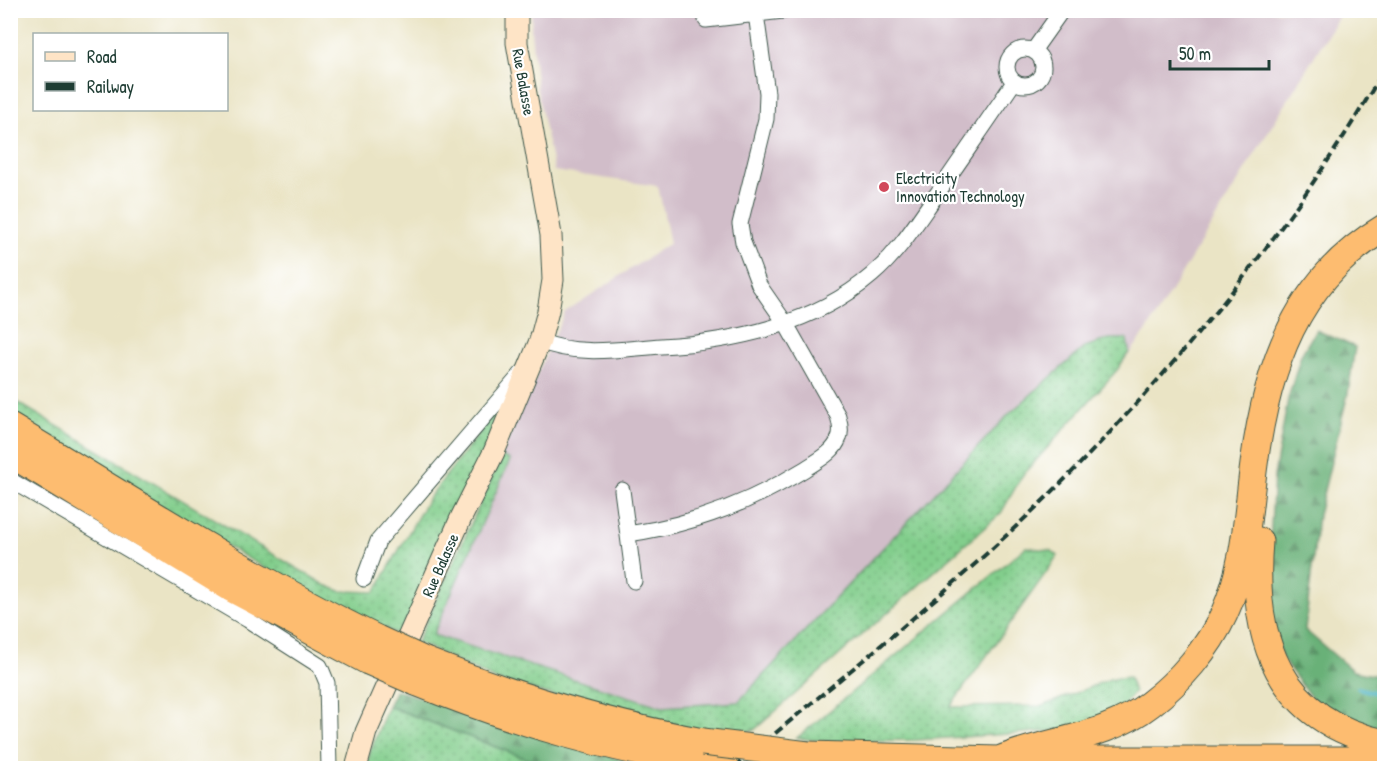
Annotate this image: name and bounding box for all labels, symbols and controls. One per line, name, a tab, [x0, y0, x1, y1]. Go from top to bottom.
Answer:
legend	[33, 33, 228, 111]
scale bar	[1170, 33, 1269, 71]
text: 50 m	[1179, 41, 1211, 66]
text: Road	[87, 44, 117, 69]
street label: Rue Balasse	[507, 47, 541, 118]
text: Railway	[87, 74, 134, 99]
place label: Electricity Innovation Technology	[896, 167, 1025, 207]
marker: Electricity Innovation Technology	[877, 180, 891, 194]
street label: Rue Balasse	[416, 529, 464, 600]

